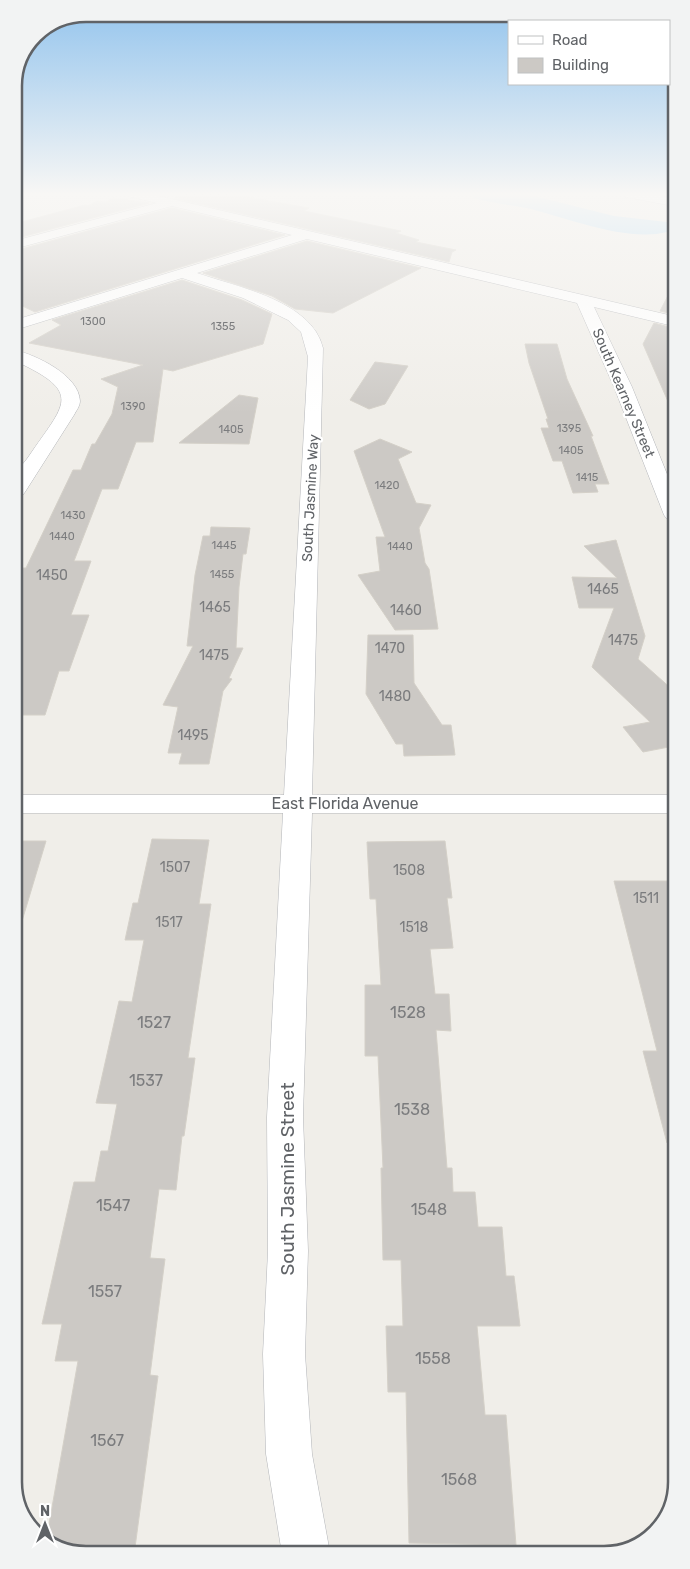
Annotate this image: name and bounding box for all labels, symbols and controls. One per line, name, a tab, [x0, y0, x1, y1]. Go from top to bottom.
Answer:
legend	[508, 20, 670, 85]
text: Road	[552, 31, 588, 49]
text: Building	[552, 56, 609, 74]
house number: 1300	[80, 315, 106, 328]
house number: 1355	[211, 320, 236, 333]
street label: South Kearney Street	[589, 326, 659, 461]
house number: 1390	[121, 400, 145, 413]
house number: 1395	[557, 422, 582, 435]
house number: 1405	[218, 423, 244, 436]
street label: South Jasmine Way	[299, 433, 322, 562]
house number: 1405	[558, 444, 584, 457]
house number: 1415	[576, 471, 599, 484]
house number: 1420	[375, 479, 400, 492]
house number: 1430	[60, 509, 86, 522]
house number: 1440	[49, 530, 75, 543]
house number: 1445	[212, 539, 237, 552]
house number: 1440	[387, 540, 413, 553]
house number: 1450	[36, 567, 68, 584]
house number: 1455	[210, 568, 235, 581]
house number: 1465	[587, 581, 619, 598]
house number: 1465	[199, 599, 231, 616]
house number: 1460	[390, 602, 422, 619]
house number: 1475	[608, 632, 638, 649]
house number: 1470	[375, 640, 405, 657]
house number: 1475	[199, 647, 229, 664]
house number: 1480	[379, 688, 411, 705]
house number: 1495	[177, 727, 209, 744]
street label: East Florida Avenue	[271, 794, 419, 813]
house number: 1507	[160, 859, 190, 876]
house number: 1508	[393, 862, 425, 879]
house number: 1511	[633, 890, 659, 907]
house number: 1517	[155, 914, 183, 931]
house number: 1518	[400, 919, 429, 936]
house number: 1528	[390, 1003, 426, 1022]
house number: 1527	[137, 1013, 171, 1032]
house number: 1537	[129, 1071, 163, 1090]
street label: South Jasmine Street	[276, 1082, 299, 1276]
house number: 1538	[394, 1100, 430, 1119]
house number: 1547	[96, 1196, 130, 1215]
house number: 1548	[411, 1200, 447, 1219]
house number: 1557	[88, 1282, 122, 1301]
house number: 1558	[415, 1349, 451, 1368]
house number: 1567	[90, 1431, 124, 1450]
house number: 1568	[441, 1470, 477, 1489]
north arrow	[20, 1499, 70, 1549]
text: N	[40, 1503, 50, 1520]

